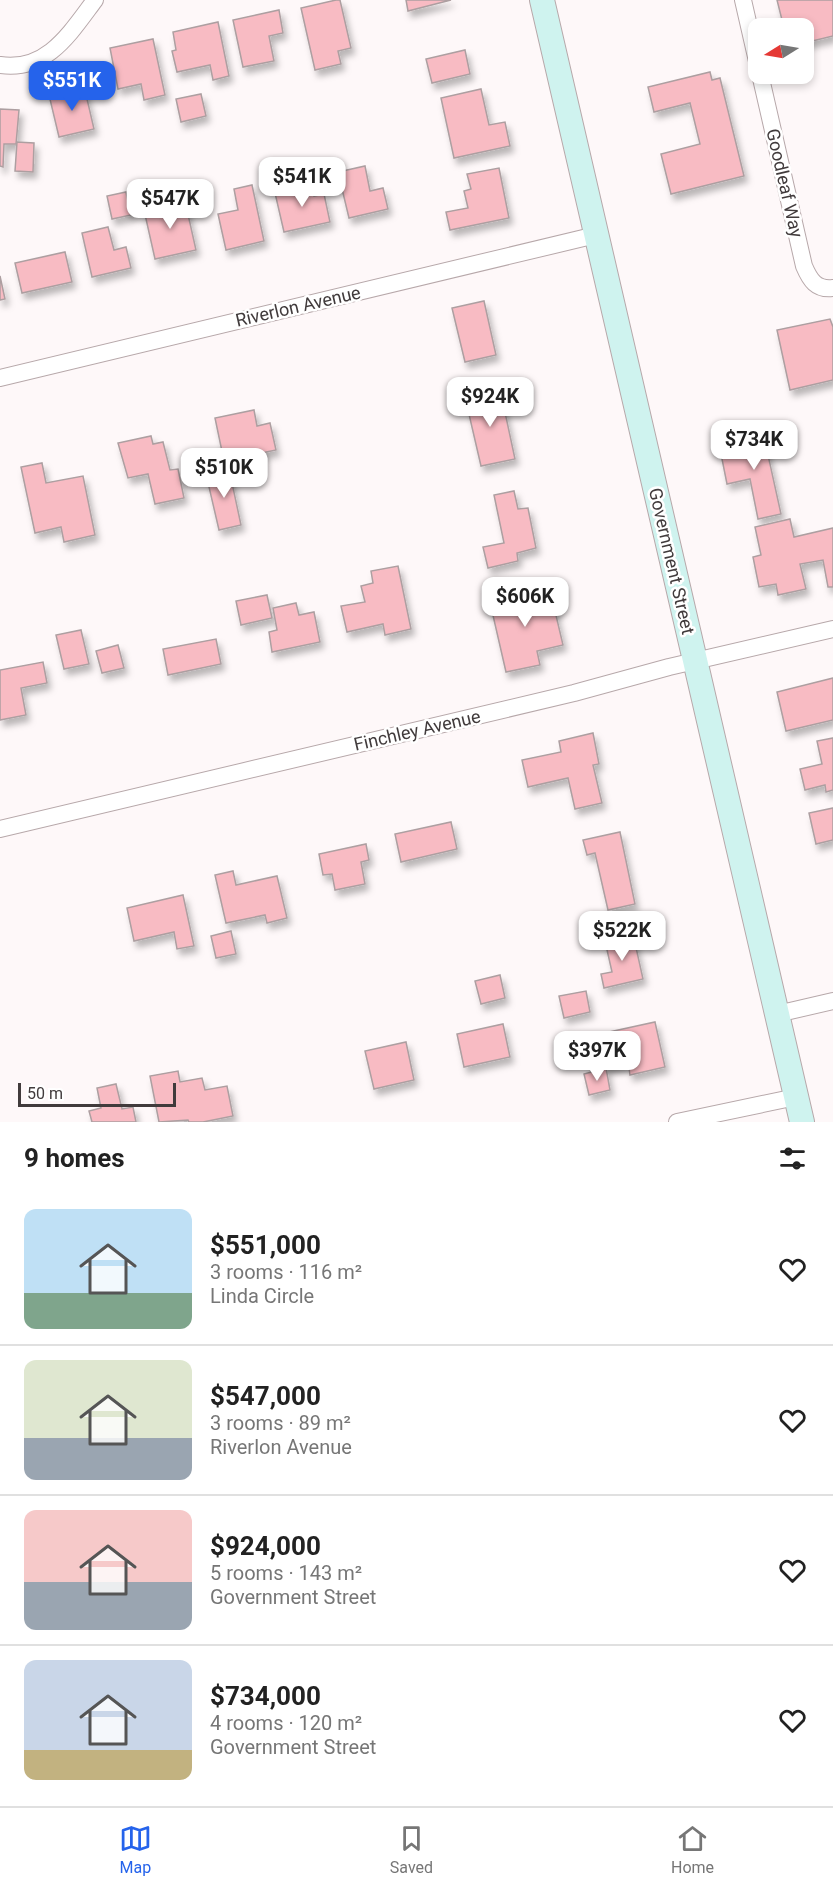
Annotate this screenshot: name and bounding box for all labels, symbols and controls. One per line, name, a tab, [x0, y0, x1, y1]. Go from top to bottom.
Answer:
north arrow	[748, 18, 814, 84]
map controls	[748, 18, 814, 84]
pin: $551K	[30, 61, 114, 112]
text: $551K	[43, 68, 101, 92]
street label: Goodleaf Way	[762, 126, 808, 240]
pin: $541K	[260, 157, 344, 208]
text: $541K	[273, 164, 331, 188]
pin: $547K	[128, 179, 212, 230]
text: $547K	[141, 186, 199, 210]
street label: Riverlon Avenue	[233, 281, 363, 331]
pin: $924K	[448, 377, 532, 428]
text: $924K	[461, 384, 519, 408]
pin: $734K	[712, 420, 796, 471]
text: $734K	[725, 427, 783, 451]
pin: $510K	[182, 448, 266, 499]
text: $510K	[195, 455, 253, 479]
street label: Government Street	[645, 486, 699, 636]
pin: $606K	[483, 577, 567, 628]
text: $606K	[496, 584, 554, 608]
street label: Finchley Avenue	[352, 705, 482, 755]
pin: $522K	[580, 911, 664, 962]
text: $522K	[593, 918, 651, 942]
pin: $397K	[555, 1031, 639, 1082]
text: $397K	[568, 1038, 626, 1062]
scale bar	[18, 1080, 176, 1108]
text: 50 m	[27, 1084, 63, 1103]
icon: filters	[776, 1142, 809, 1175]
text: 9 homes	[24, 1143, 125, 1173]
text: $551,000	[210, 1230, 321, 1260]
icon: home	[72, 1233, 144, 1305]
icon: heart	[776, 1253, 809, 1286]
text: 3 rooms · 116 m²	[210, 1260, 362, 1284]
text: Linda Circle	[210, 1284, 314, 1308]
text: $547,000	[210, 1381, 321, 1411]
icon: home	[72, 1384, 144, 1456]
icon: heart	[776, 1404, 809, 1437]
text: 3 rooms · 89 m²	[210, 1411, 351, 1435]
text: Riverlon Avenue	[210, 1435, 352, 1459]
text: $924,000	[210, 1531, 321, 1561]
icon: home	[72, 1534, 144, 1606]
icon: heart	[776, 1554, 809, 1587]
text: 5 rooms · 143 m²	[210, 1561, 362, 1585]
text: Government Street	[210, 1585, 376, 1609]
text: $734,000	[210, 1681, 321, 1711]
icon: home	[72, 1684, 144, 1756]
icon: heart	[776, 1704, 809, 1737]
text: 4 rooms · 120 m²	[210, 1711, 362, 1735]
text: Government Street	[210, 1735, 376, 1759]
tab: Map	[119, 1822, 152, 1877]
tab: Saved	[390, 1822, 433, 1877]
tab: Home	[671, 1822, 714, 1877]

